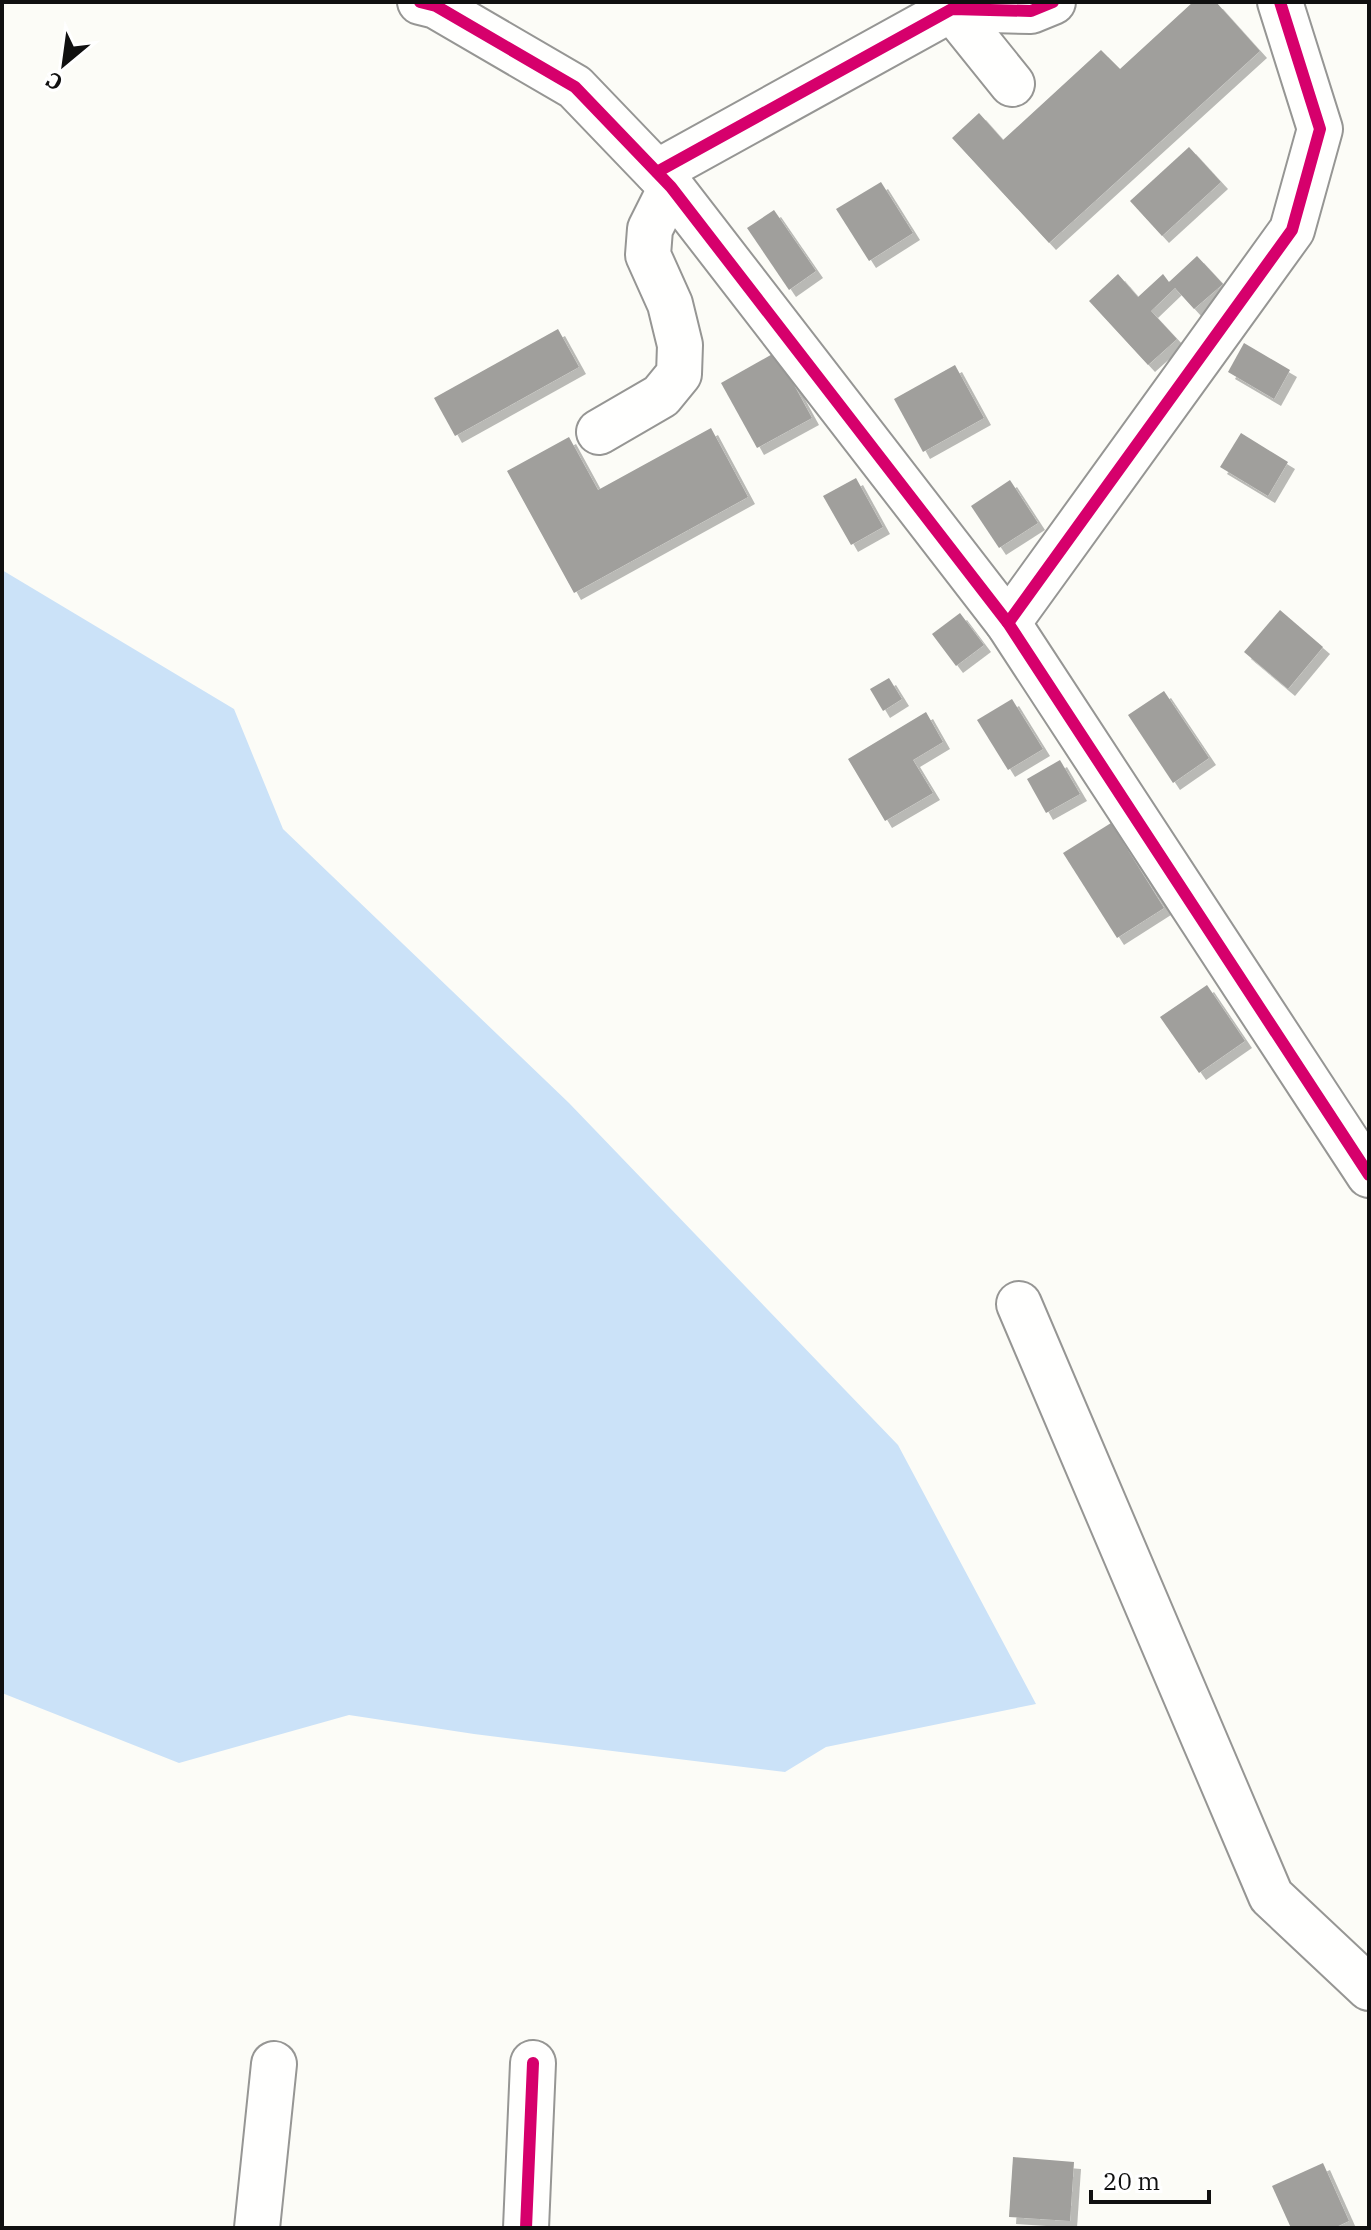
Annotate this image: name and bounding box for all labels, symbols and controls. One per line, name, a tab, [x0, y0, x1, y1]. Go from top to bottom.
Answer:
north arrow	[24, 24, 104, 104]
text: С	[41, 66, 67, 98]
scale bar	[1091, 2154, 1209, 2204]
text: 20 m	[1103, 2165, 1160, 2197]

